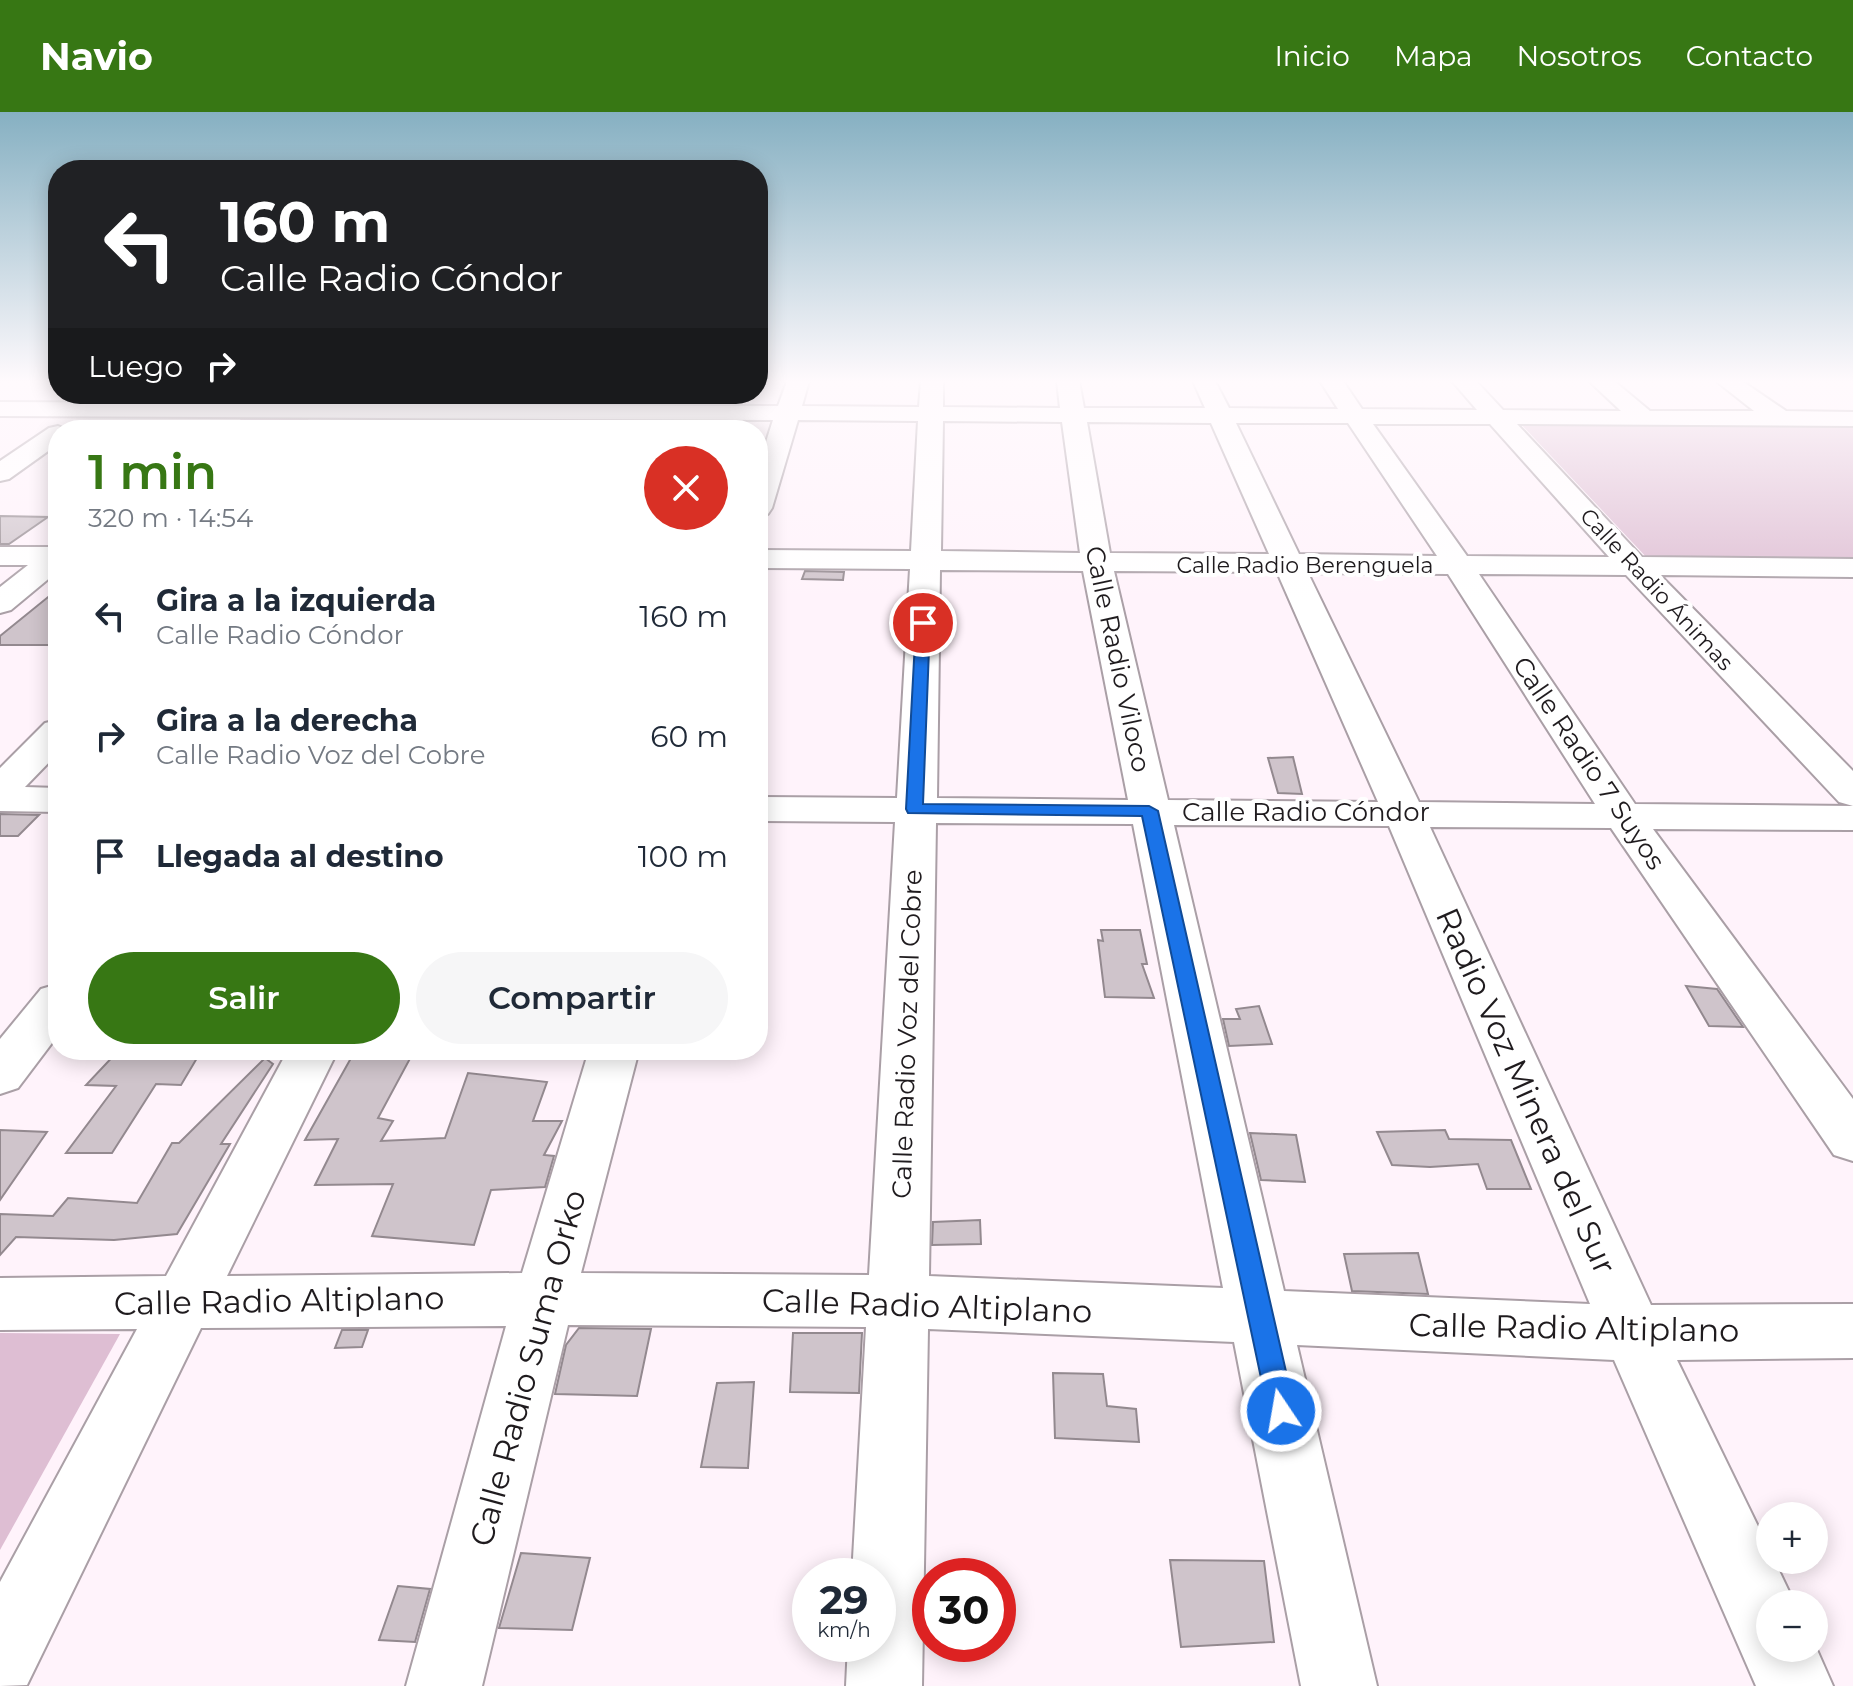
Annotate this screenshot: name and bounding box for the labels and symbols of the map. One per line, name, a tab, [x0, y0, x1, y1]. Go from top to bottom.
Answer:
street label: Calle Radio Ánimas	[1574, 503, 1739, 676]
street label: Calle Radio Viloco	[1078, 543, 1158, 775]
street label: Calle Radio Berenguela	[1176, 552, 1434, 579]
pin	[889, 589, 957, 657]
street label: Calle Radio 7 Suyos	[1506, 650, 1672, 876]
street label: Calle Radio Cóndor	[1182, 796, 1430, 828]
street label: Calle Radio Voz del Cobre	[885, 869, 929, 1199]
street label: Radio Voz Minera del Sur	[1428, 902, 1625, 1280]
street label: Calle Radio Suma Orko	[461, 1185, 594, 1550]
street label: Calle Radio Altiplano	[113, 1278, 445, 1323]
street label: Calle Radio Altiplano	[761, 1280, 1093, 1331]
street label: Calle Radio Altiplano	[1408, 1305, 1740, 1350]
position arrow	[1239, 1369, 1323, 1453]
speed limit sign: 30	[912, 1558, 1016, 1662]

